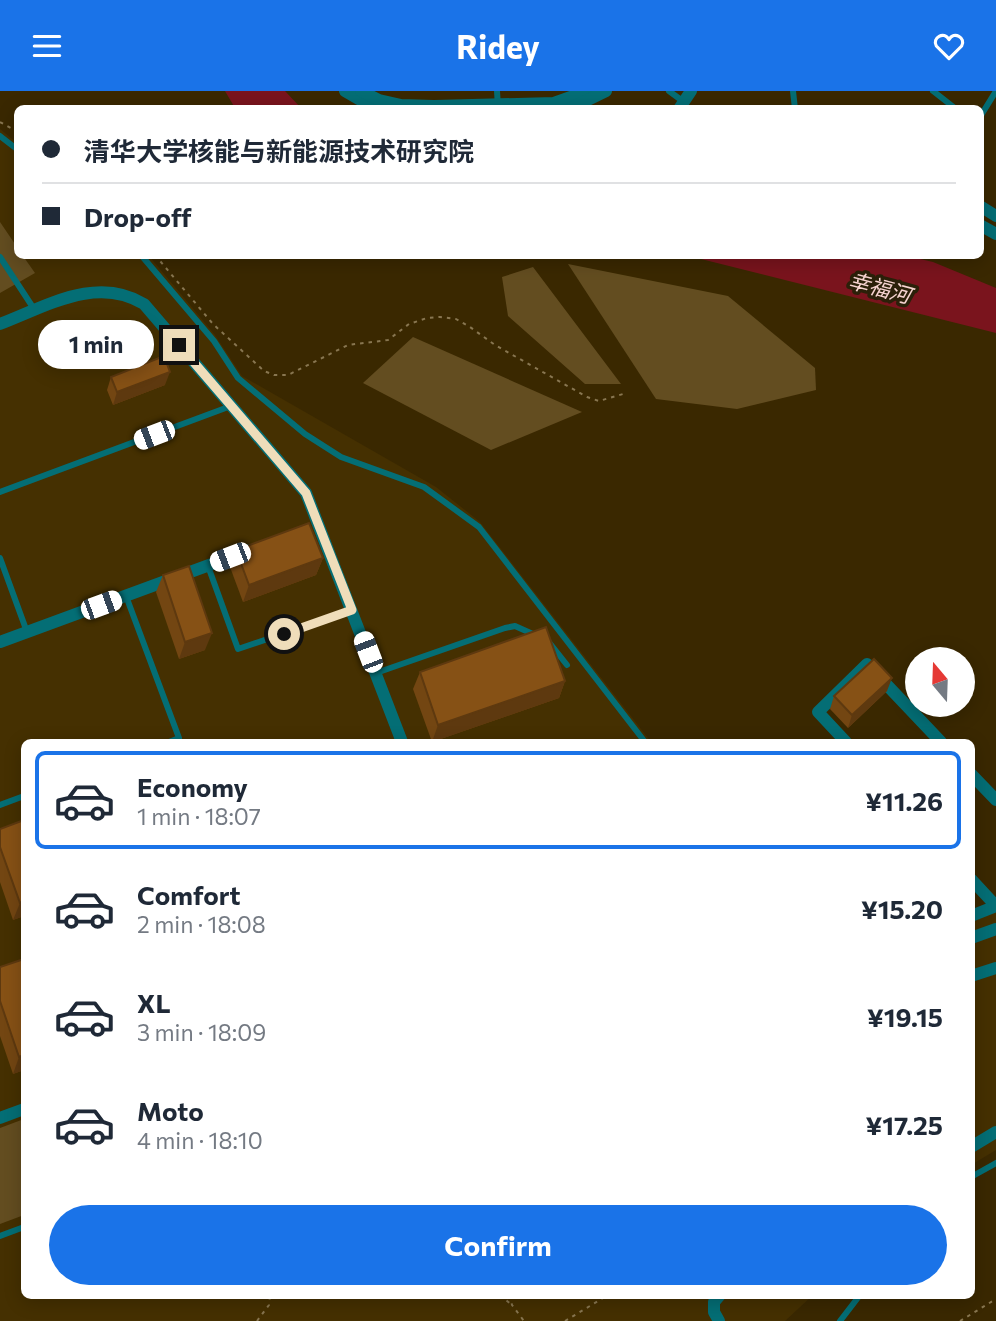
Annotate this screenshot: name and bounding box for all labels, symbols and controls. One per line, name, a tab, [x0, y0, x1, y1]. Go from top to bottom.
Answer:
text: Ridey	[456, 26, 540, 66]
icon: menu	[28, 27, 66, 65]
icon: heart	[930, 27, 968, 65]
text: 清华大学核能与新能源技术研究院	[84, 135, 474, 166]
text: Drop-off	[84, 201, 191, 232]
water label: 幸福河	[846, 267, 918, 308]
callout: 1 min	[39, 321, 154, 369]
route end	[163, 329, 195, 361]
text: 1 min	[69, 330, 123, 358]
car	[131, 418, 178, 452]
car	[207, 540, 254, 574]
car	[78, 588, 125, 622]
route start	[268, 618, 300, 650]
car	[351, 629, 386, 675]
north arrow	[905, 647, 975, 717]
map controls	[905, 647, 975, 717]
icon: car	[53, 769, 116, 832]
text: Economy	[137, 771, 248, 802]
text: ¥11.26	[865, 785, 943, 816]
text: 1 min · 18:07	[137, 802, 261, 830]
icon: car	[53, 877, 116, 940]
text: Comfort	[137, 879, 240, 910]
text: ¥15.20	[861, 893, 943, 924]
text: 2 min · 18:08	[137, 910, 266, 938]
icon: car	[53, 985, 116, 1048]
text: XL	[137, 987, 171, 1018]
text: ¥19.15	[867, 1001, 943, 1032]
text: 3 min · 18:09	[137, 1018, 266, 1046]
icon: car	[53, 1093, 116, 1156]
text: Moto	[137, 1095, 204, 1126]
text: ¥17.25	[866, 1109, 943, 1140]
text: 4 min · 18:10	[137, 1126, 263, 1154]
button: Confirm	[49, 1205, 947, 1285]

